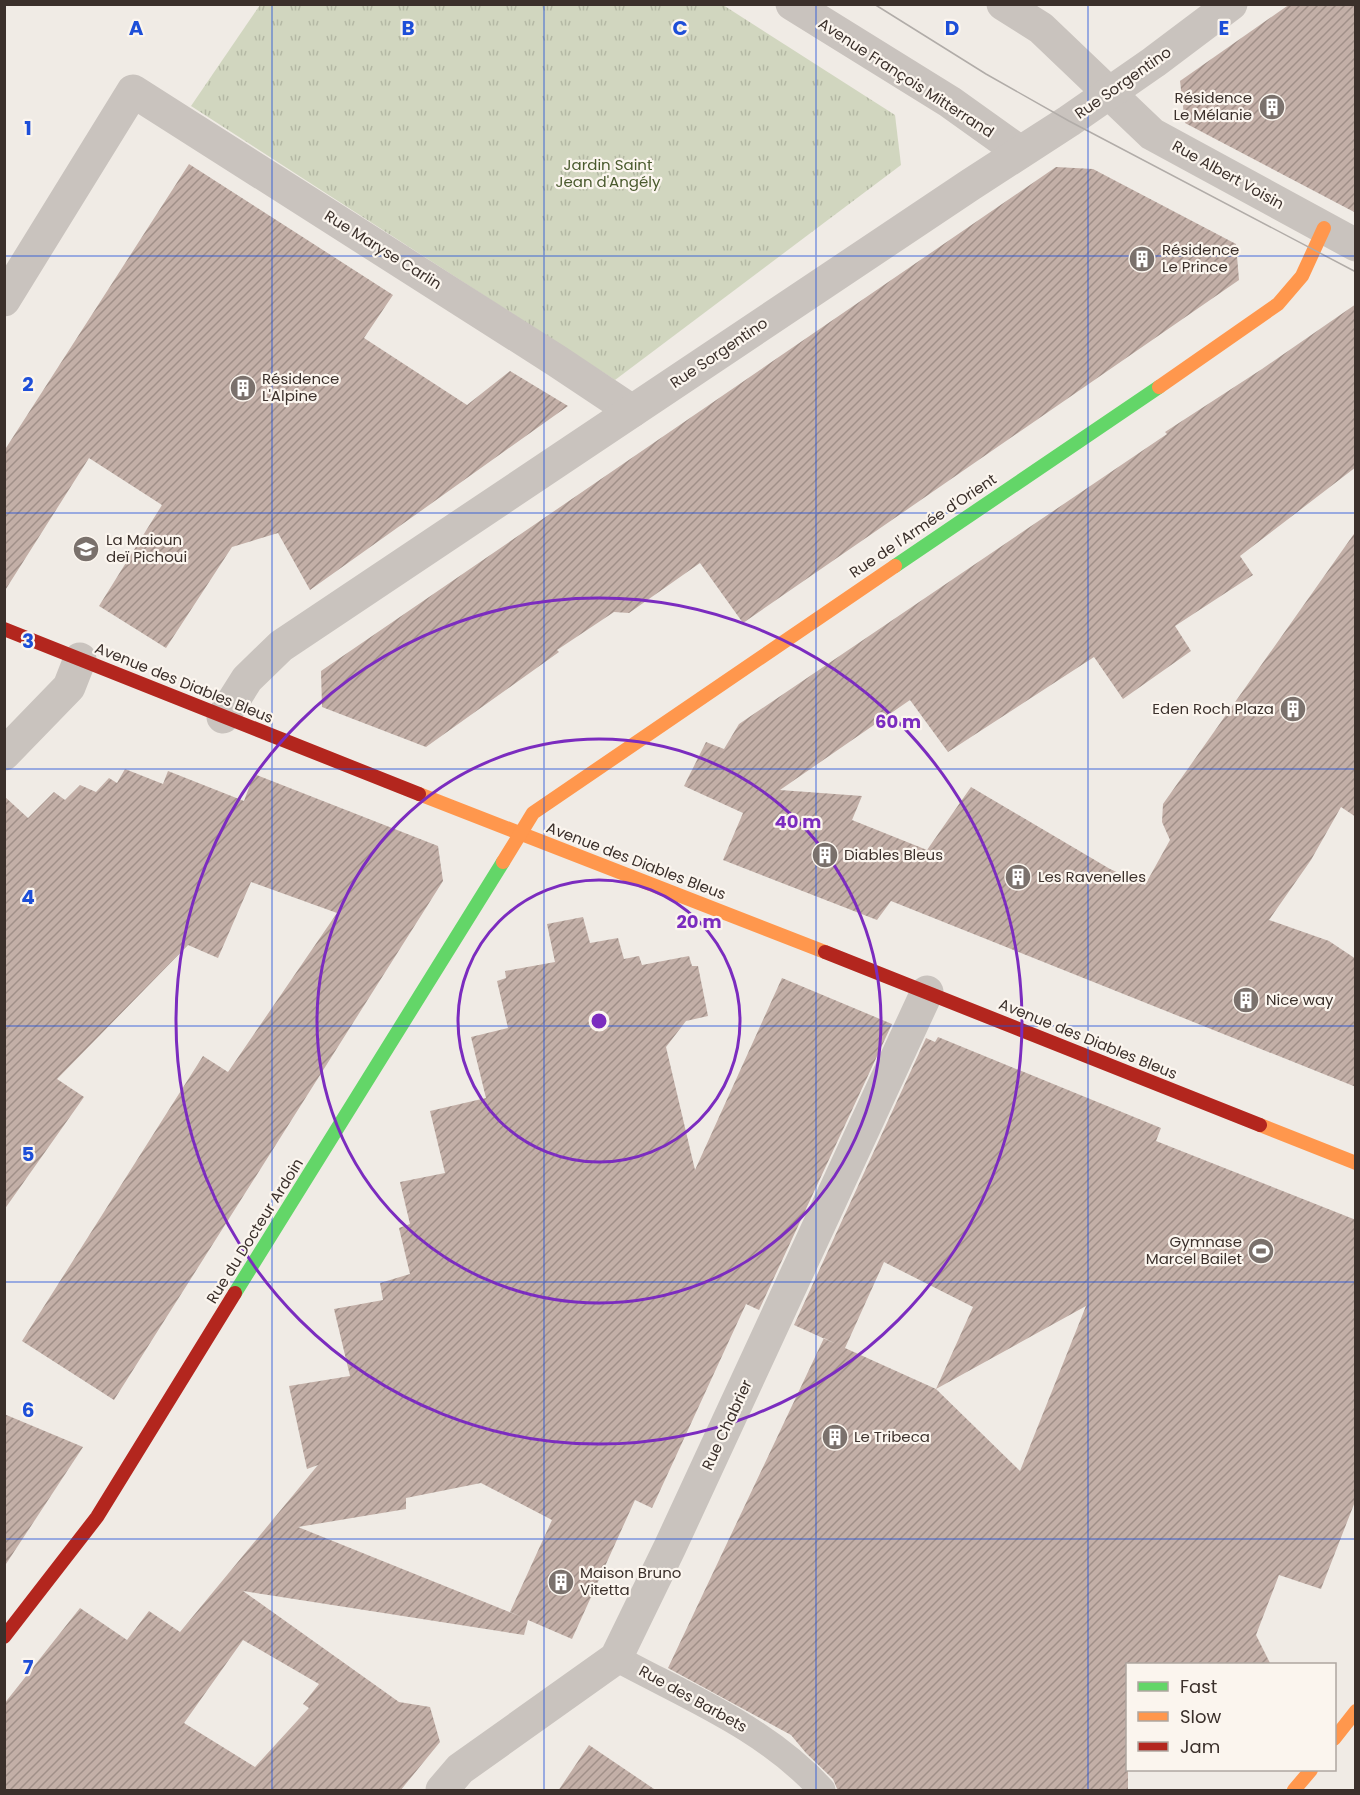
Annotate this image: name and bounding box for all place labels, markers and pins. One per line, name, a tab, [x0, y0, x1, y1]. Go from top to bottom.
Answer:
place label: Résidence Le Mélanie	[1174, 87, 1252, 125]
building icon: Résidence Le Mélanie	[1257, 92, 1287, 122]
place label: Résidence Le Prince	[1162, 239, 1239, 277]
building icon: Résidence Le Prince	[1127, 244, 1157, 274]
place label: Résidence L'Alpine	[262, 368, 339, 406]
building icon: Résidence L'Alpine	[228, 373, 258, 403]
place label: La Maioun deï Pichoui	[106, 529, 187, 567]
school or university icon: La Maioun deï Pichoui	[71, 534, 101, 564]
building icon: Eden Roch Plaza	[1278, 694, 1308, 724]
place label: Eden Roch Plaza	[1152, 698, 1274, 719]
building icon: Diables Bleus	[810, 840, 840, 870]
place label: Diables Bleus	[844, 844, 943, 865]
building icon: Les Ravenelles	[1003, 862, 1033, 892]
place label: Les Ravenelles	[1038, 866, 1146, 887]
building icon: Nice way	[1231, 985, 1261, 1015]
place label: Nice way	[1266, 989, 1334, 1010]
centre of rings	[589, 1011, 609, 1031]
place label: Gymnase Marcel Bailet	[1146, 1231, 1242, 1269]
sports icon: Gymnase Marcel Bailet	[1246, 1236, 1276, 1266]
building icon: Le Tribeca	[820, 1422, 850, 1452]
place label: Le Tribeca	[854, 1426, 930, 1447]
place label: Maison Bruno Vitetta	[580, 1562, 681, 1600]
building icon: Maison Bruno Vitetta	[546, 1567, 576, 1597]

